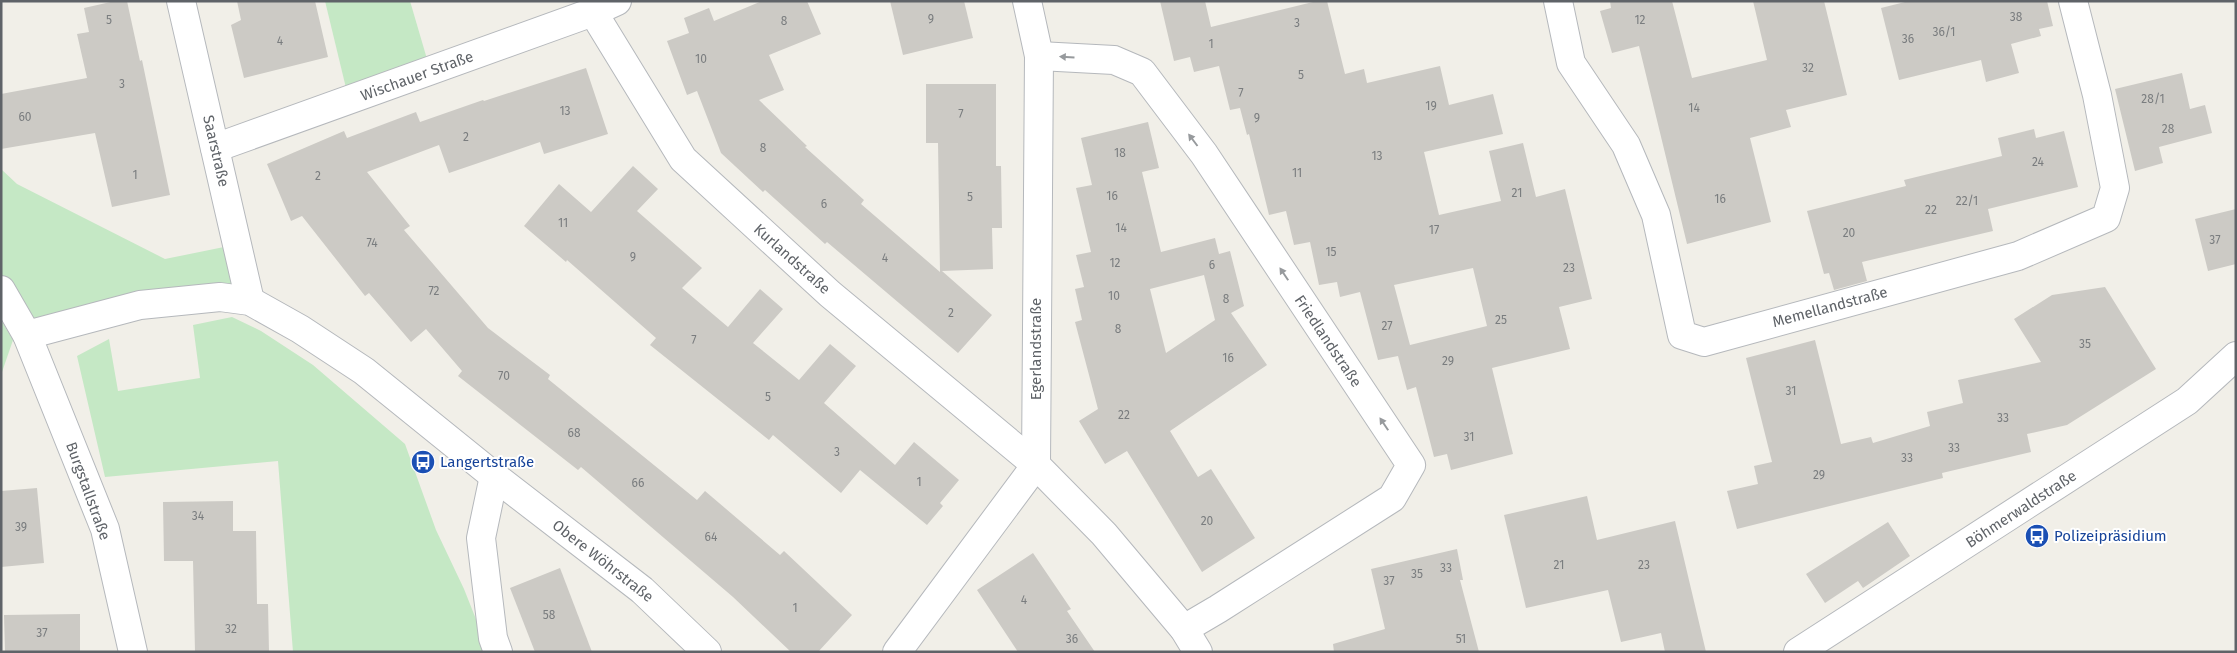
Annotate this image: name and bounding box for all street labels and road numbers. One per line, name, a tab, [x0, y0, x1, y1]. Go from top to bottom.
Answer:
street label: Wischauer Straße	[358, 47, 476, 105]
street label: Saarstraße	[199, 113, 233, 189]
street label: Kurlandstraße	[750, 220, 834, 298]
street label: Memellandstraße	[1770, 283, 1890, 331]
street label: Friedlandstraße	[1291, 292, 1365, 390]
street label: Egerlandstraße	[1027, 298, 1045, 400]
street label: Burgstallstraße	[62, 439, 114, 543]
street label: Böhmerwaldstraße	[1962, 467, 2080, 551]
street label: Obere Wöhrstraße	[549, 516, 657, 606]

